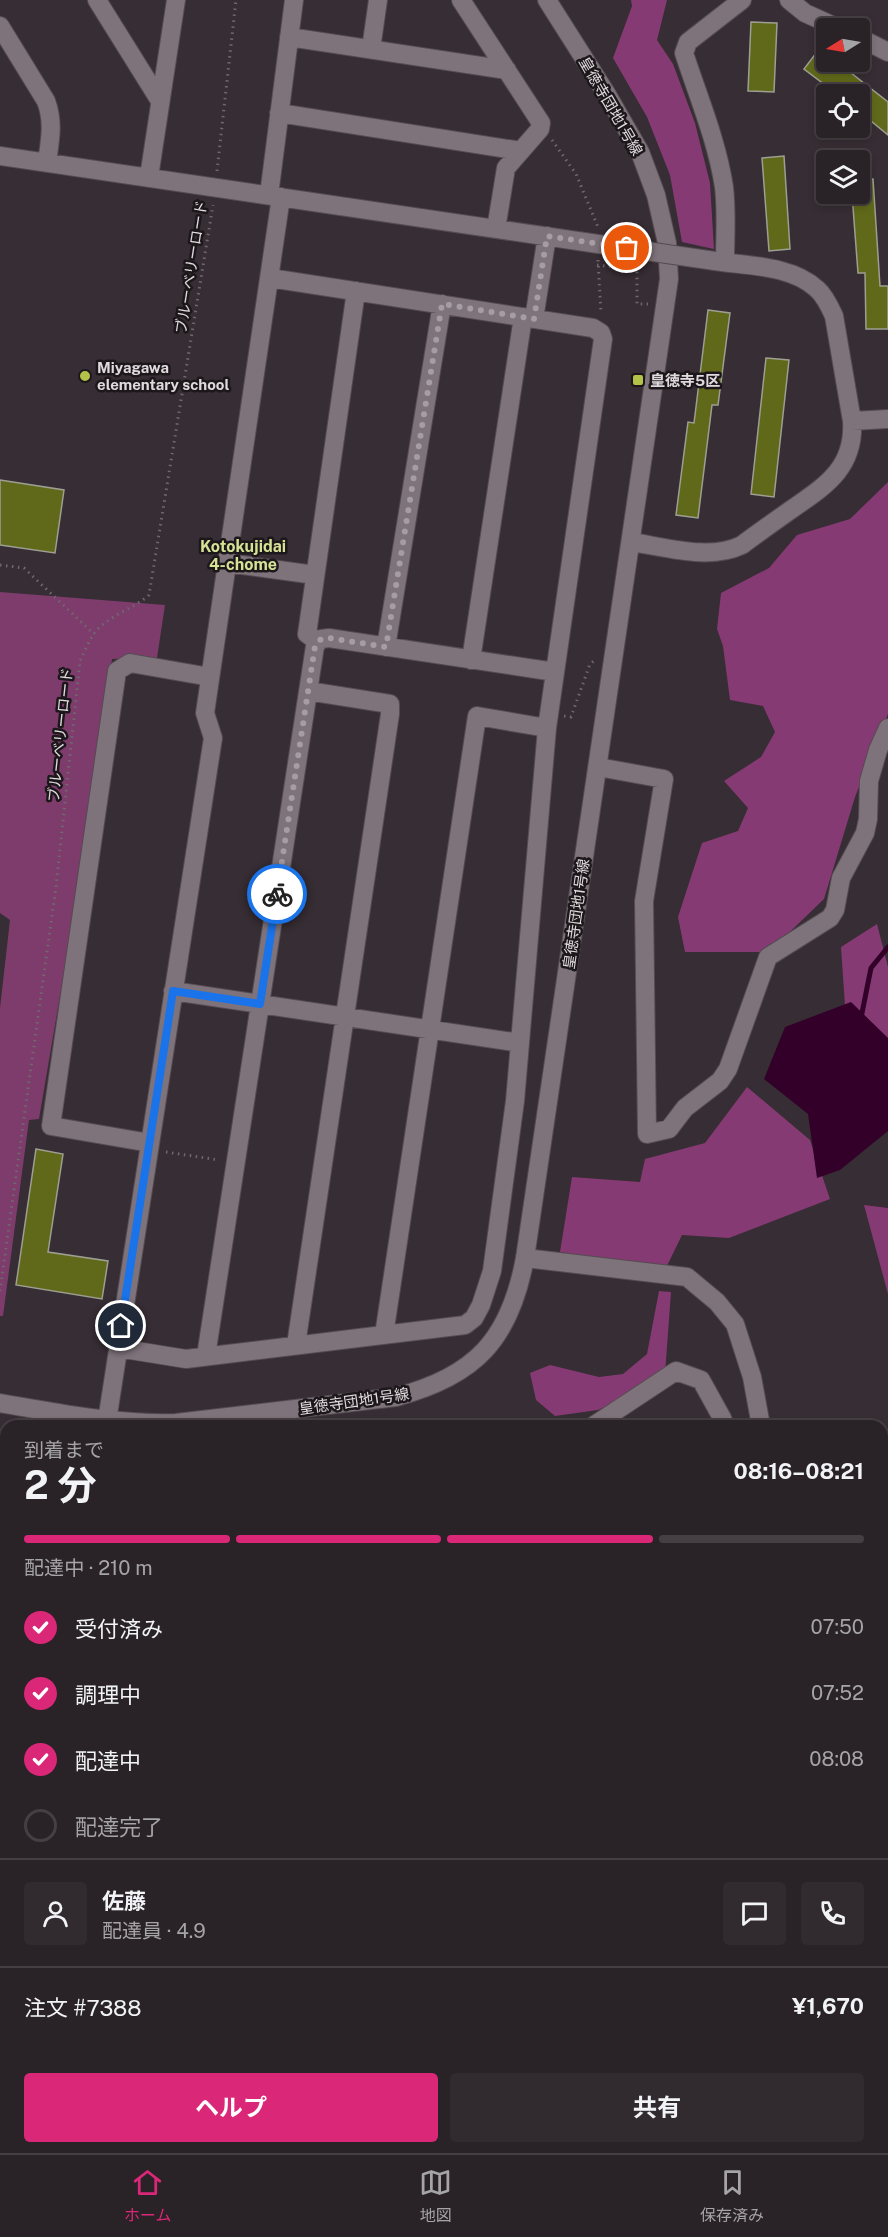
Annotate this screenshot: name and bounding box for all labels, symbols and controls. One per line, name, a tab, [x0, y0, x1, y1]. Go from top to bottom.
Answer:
north arrow	[816, 18, 870, 72]
map controls	[816, 18, 870, 204]
street label: 皇徳寺団地1号線	[576, 54, 646, 158]
button: locate	[816, 84, 870, 138]
button: layers	[816, 150, 870, 204]
street label: ブルーベリーロード	[172, 199, 210, 335]
pin	[601, 222, 652, 273]
icon: bag	[610, 231, 643, 264]
place label: Miyagawa elementary school	[97, 359, 229, 393]
marker: Miyagawa elementary school	[78, 369, 92, 383]
place label: 皇徳寺5区	[650, 372, 720, 389]
marker: 皇徳寺5区	[631, 373, 645, 387]
district label: Kotokujidai 4-chome	[200, 537, 286, 574]
street label: ブルーベリーロード	[44, 667, 76, 803]
street label: 皇徳寺団地1号線	[560, 858, 592, 970]
courier	[247, 864, 307, 924]
icon: bike	[261, 878, 294, 911]
pin	[95, 1300, 146, 1351]
icon: home	[104, 1309, 137, 1342]
street label: 皇徳寺団地1号線	[298, 1385, 410, 1417]
text: 到着まで	[24, 1438, 104, 1462]
text: 08:16–08:21	[734, 1458, 864, 1484]
text: 2 分	[24, 1462, 97, 1508]
text: 配達中 · 210 m	[24, 1556, 153, 1580]
icon: check	[24, 1611, 57, 1644]
text: 07:50	[811, 1615, 864, 1639]
text: 受付済み	[75, 1616, 163, 1642]
icon: check	[24, 1677, 57, 1710]
text: 07:52	[811, 1681, 864, 1705]
text: 調理中	[75, 1682, 141, 1708]
icon: check	[24, 1743, 57, 1776]
text: 08:08	[809, 1747, 864, 1771]
text: 配達中	[75, 1748, 141, 1774]
text: 配達完了	[75, 1814, 163, 1840]
button: person	[24, 1882, 87, 1945]
button: chat	[723, 1882, 786, 1945]
button: phone	[801, 1882, 864, 1945]
text: 佐藤	[102, 1888, 146, 1914]
text: 配達員 · 4.9	[102, 1919, 206, 1943]
text: ¥1,670	[792, 1993, 864, 2019]
text: 注文 #7388	[24, 1995, 141, 2021]
button: ヘルプ	[24, 2073, 438, 2142]
button: 共有	[450, 2073, 864, 2142]
tab: ホーム	[124, 2166, 171, 2226]
tab: 地図	[419, 2166, 452, 2226]
tab: 保存済み	[700, 2166, 764, 2226]

